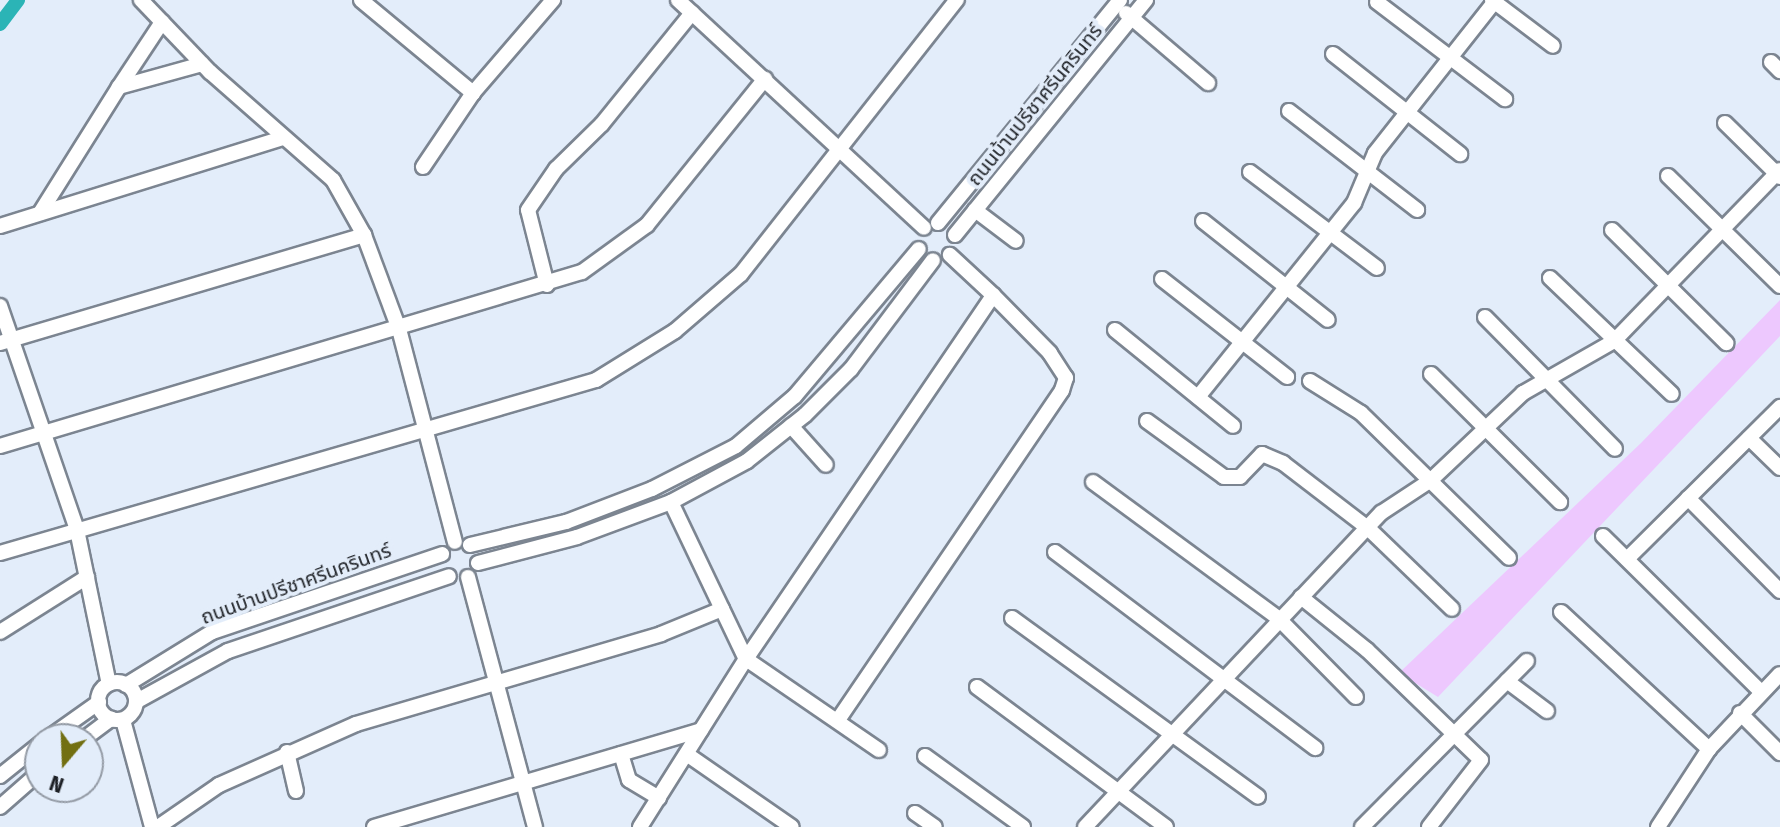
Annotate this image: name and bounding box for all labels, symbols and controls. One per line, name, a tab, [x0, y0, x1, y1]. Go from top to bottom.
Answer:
street label: ถนนบ้านปรีชาศรีนครินทร์	[962, 19, 1108, 191]
street label: ถนนบ้านปรีชาศรีนครินทร์	[198, 538, 394, 630]
north arrow	[24, 723, 104, 803]
text: N	[46, 769, 67, 799]

